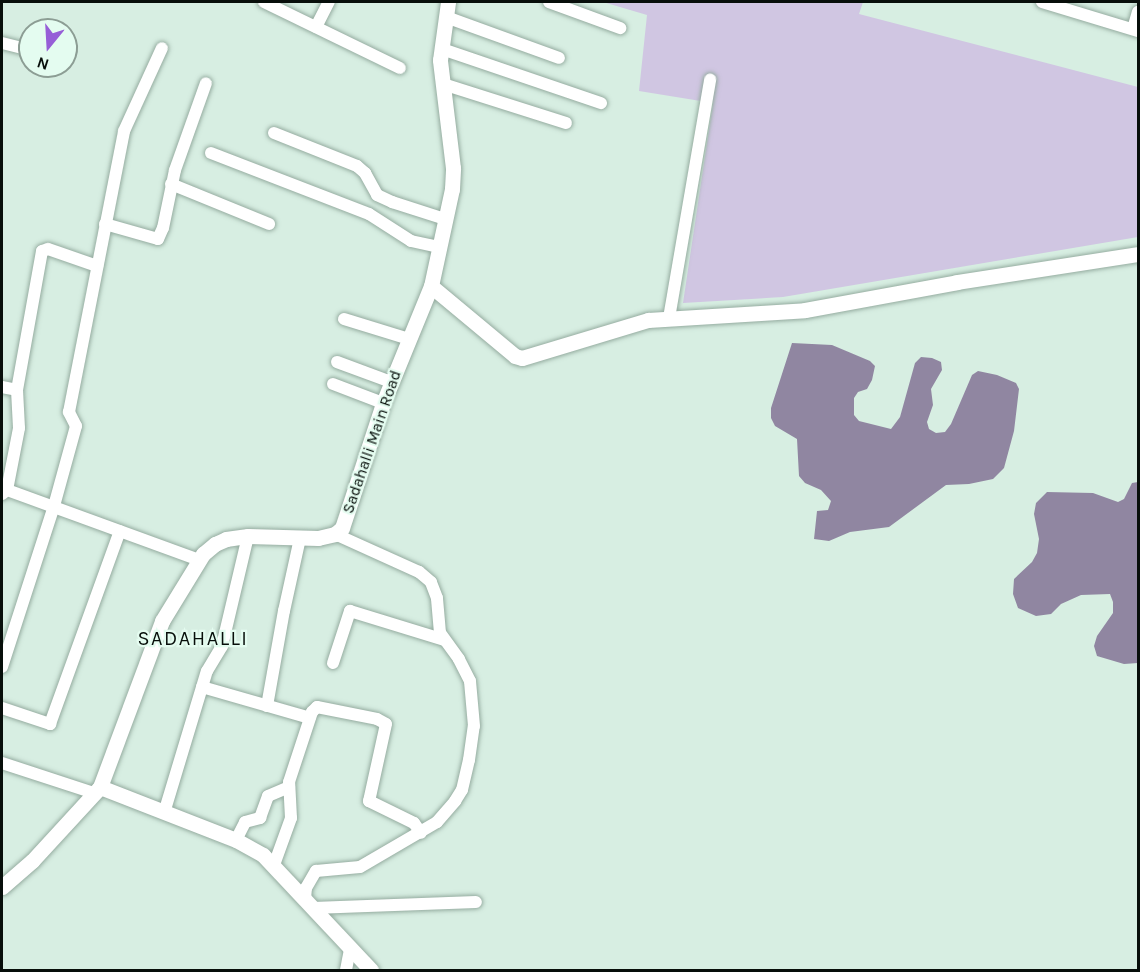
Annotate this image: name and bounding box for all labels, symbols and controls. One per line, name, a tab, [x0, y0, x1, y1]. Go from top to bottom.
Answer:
north arrow	[18, 18, 78, 78]
text: N	[35, 53, 51, 75]
street label: Sadahalli Main Road	[338, 368, 406, 516]
district label: SADAHALLI	[138, 626, 248, 650]

